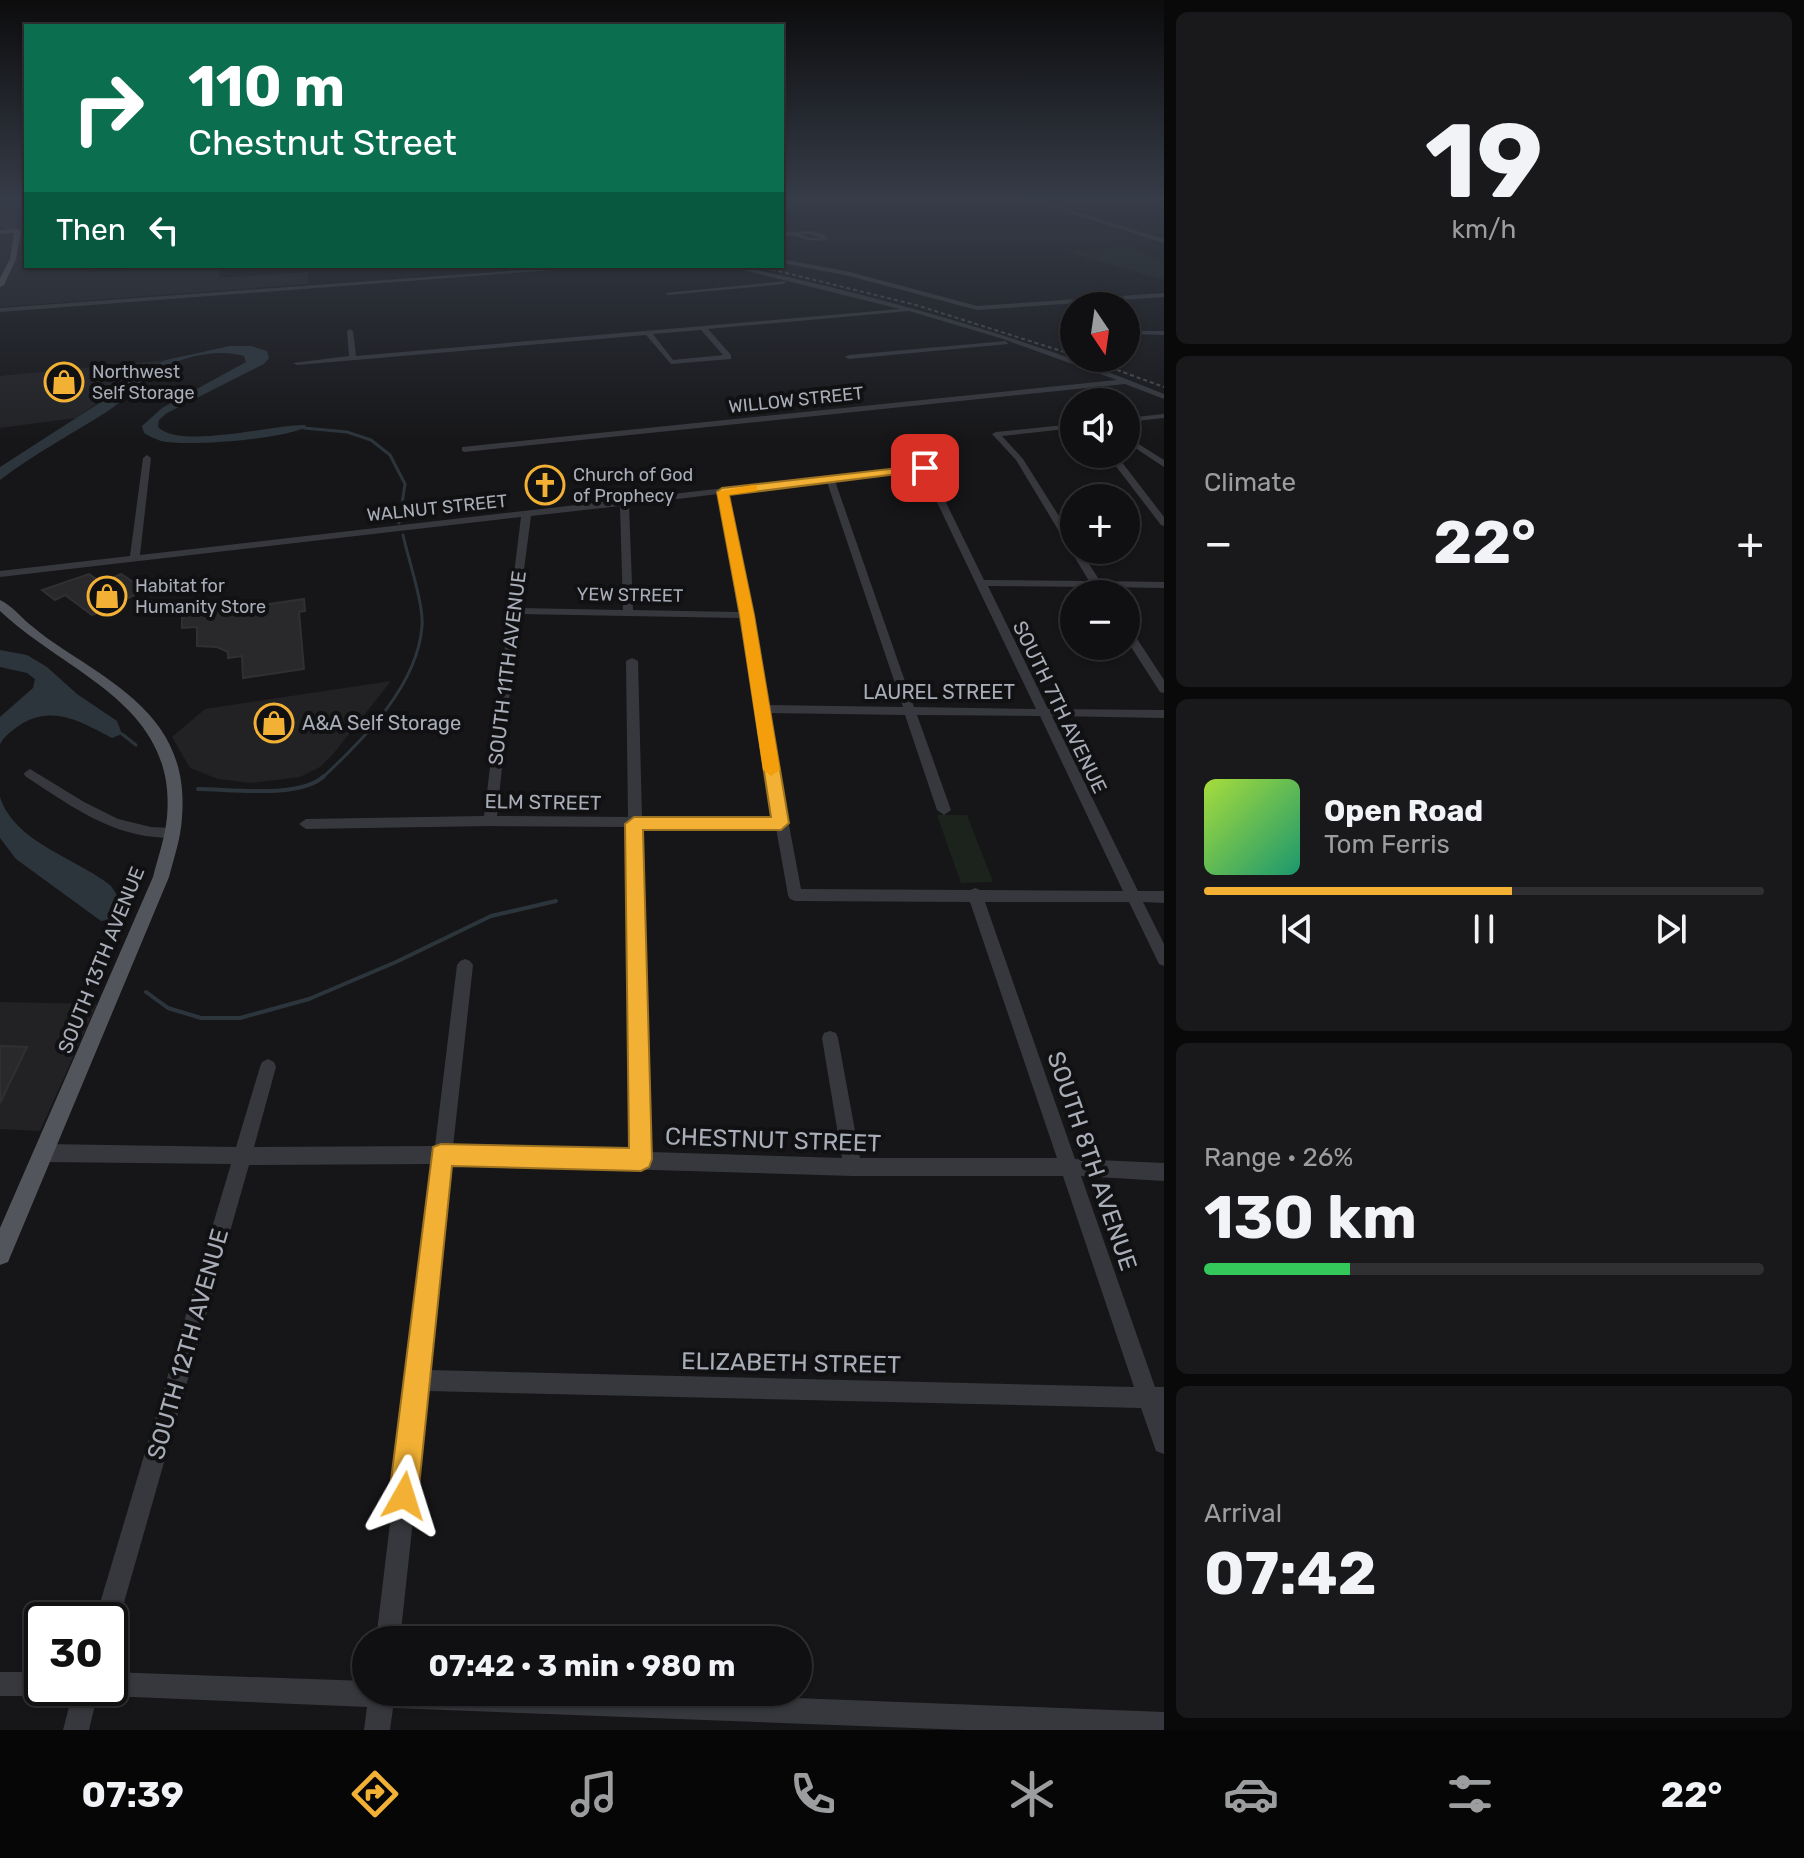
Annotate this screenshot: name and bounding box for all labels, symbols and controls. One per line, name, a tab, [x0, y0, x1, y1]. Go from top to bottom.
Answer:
text: 110 m	[188, 54, 345, 120]
icon: right	[56, 56, 160, 160]
text: 19	[1425, 100, 1543, 223]
text: Chestnut Street	[188, 121, 457, 164]
icon: left	[142, 208, 186, 252]
text: Then	[56, 212, 126, 248]
text: km/h	[1452, 214, 1516, 245]
north arrow	[1060, 292, 1140, 372]
map controls	[1060, 292, 1140, 660]
shop icon: Northwest Self Storage	[43, 361, 85, 403]
place label: Northwest Self Storage	[92, 361, 195, 404]
street label: WILLOW STREET	[727, 382, 865, 418]
button: sound	[1060, 388, 1140, 468]
pin	[891, 434, 959, 502]
icon: arrive	[903, 446, 947, 490]
church icon: Church of God of Prophecy	[524, 464, 566, 506]
place label: Church of God of Prophecy	[573, 464, 693, 507]
text: Climate	[1204, 467, 1296, 498]
button: +	[1060, 484, 1140, 564]
street label: WALNUT STREET	[366, 490, 508, 526]
text: 22°	[1433, 507, 1536, 578]
text: −	[1204, 517, 1233, 569]
text: +	[1737, 517, 1764, 569]
street label: SOUTH 11TH AVENUE	[483, 569, 531, 767]
shop icon: Habitat for Humanity Store	[86, 575, 128, 617]
place label: Habitat for Humanity Store	[135, 575, 266, 618]
button: −	[1060, 580, 1140, 660]
street label: YEW STREET	[577, 583, 683, 607]
street label: SOUTH 7TH AVENUE	[1008, 617, 1112, 797]
street label: LAUREL STREET	[863, 680, 1015, 704]
shop icon: A&A Self Storage	[253, 702, 295, 744]
place label: A&A Self Storage	[302, 711, 461, 735]
street label: ELM STREET	[484, 789, 602, 815]
text: Open Road	[1324, 793, 1483, 829]
text: Tom Ferris	[1324, 829, 1450, 860]
street label: SOUTH 13TH AVENUE	[53, 863, 149, 1057]
icon: previous	[1275, 907, 1319, 951]
icon: pause	[1462, 907, 1506, 951]
icon: next	[1649, 907, 1693, 951]
street label: SOUTH 8TH AVENUE	[1041, 1048, 1143, 1274]
street label: CHESTNUT STREET	[664, 1122, 882, 1158]
text: Range · 26%	[1204, 1142, 1353, 1173]
text: 130 km	[1204, 1182, 1417, 1253]
street label: SOUTH 12TH AVENUE	[142, 1225, 234, 1463]
street label: ELIZABETH STREET	[681, 1347, 901, 1379]
position arrow	[362, 1454, 446, 1538]
text: Arrival	[1204, 1498, 1282, 1529]
text: 07:42	[1204, 1538, 1377, 1609]
speed limit sign: 30	[24, 1602, 128, 1706]
text: 07:42 · 3 min · 980 m	[428, 1648, 736, 1684]
icon: directions	[347, 1766, 403, 1822]
icon: music	[566, 1766, 622, 1822]
icon: phone	[785, 1766, 841, 1822]
icon: climate	[1004, 1766, 1060, 1822]
icon: car	[1223, 1766, 1279, 1822]
icon: filters	[1442, 1766, 1498, 1822]
text: 07:39	[81, 1773, 184, 1816]
text: 22°	[1661, 1773, 1722, 1816]

